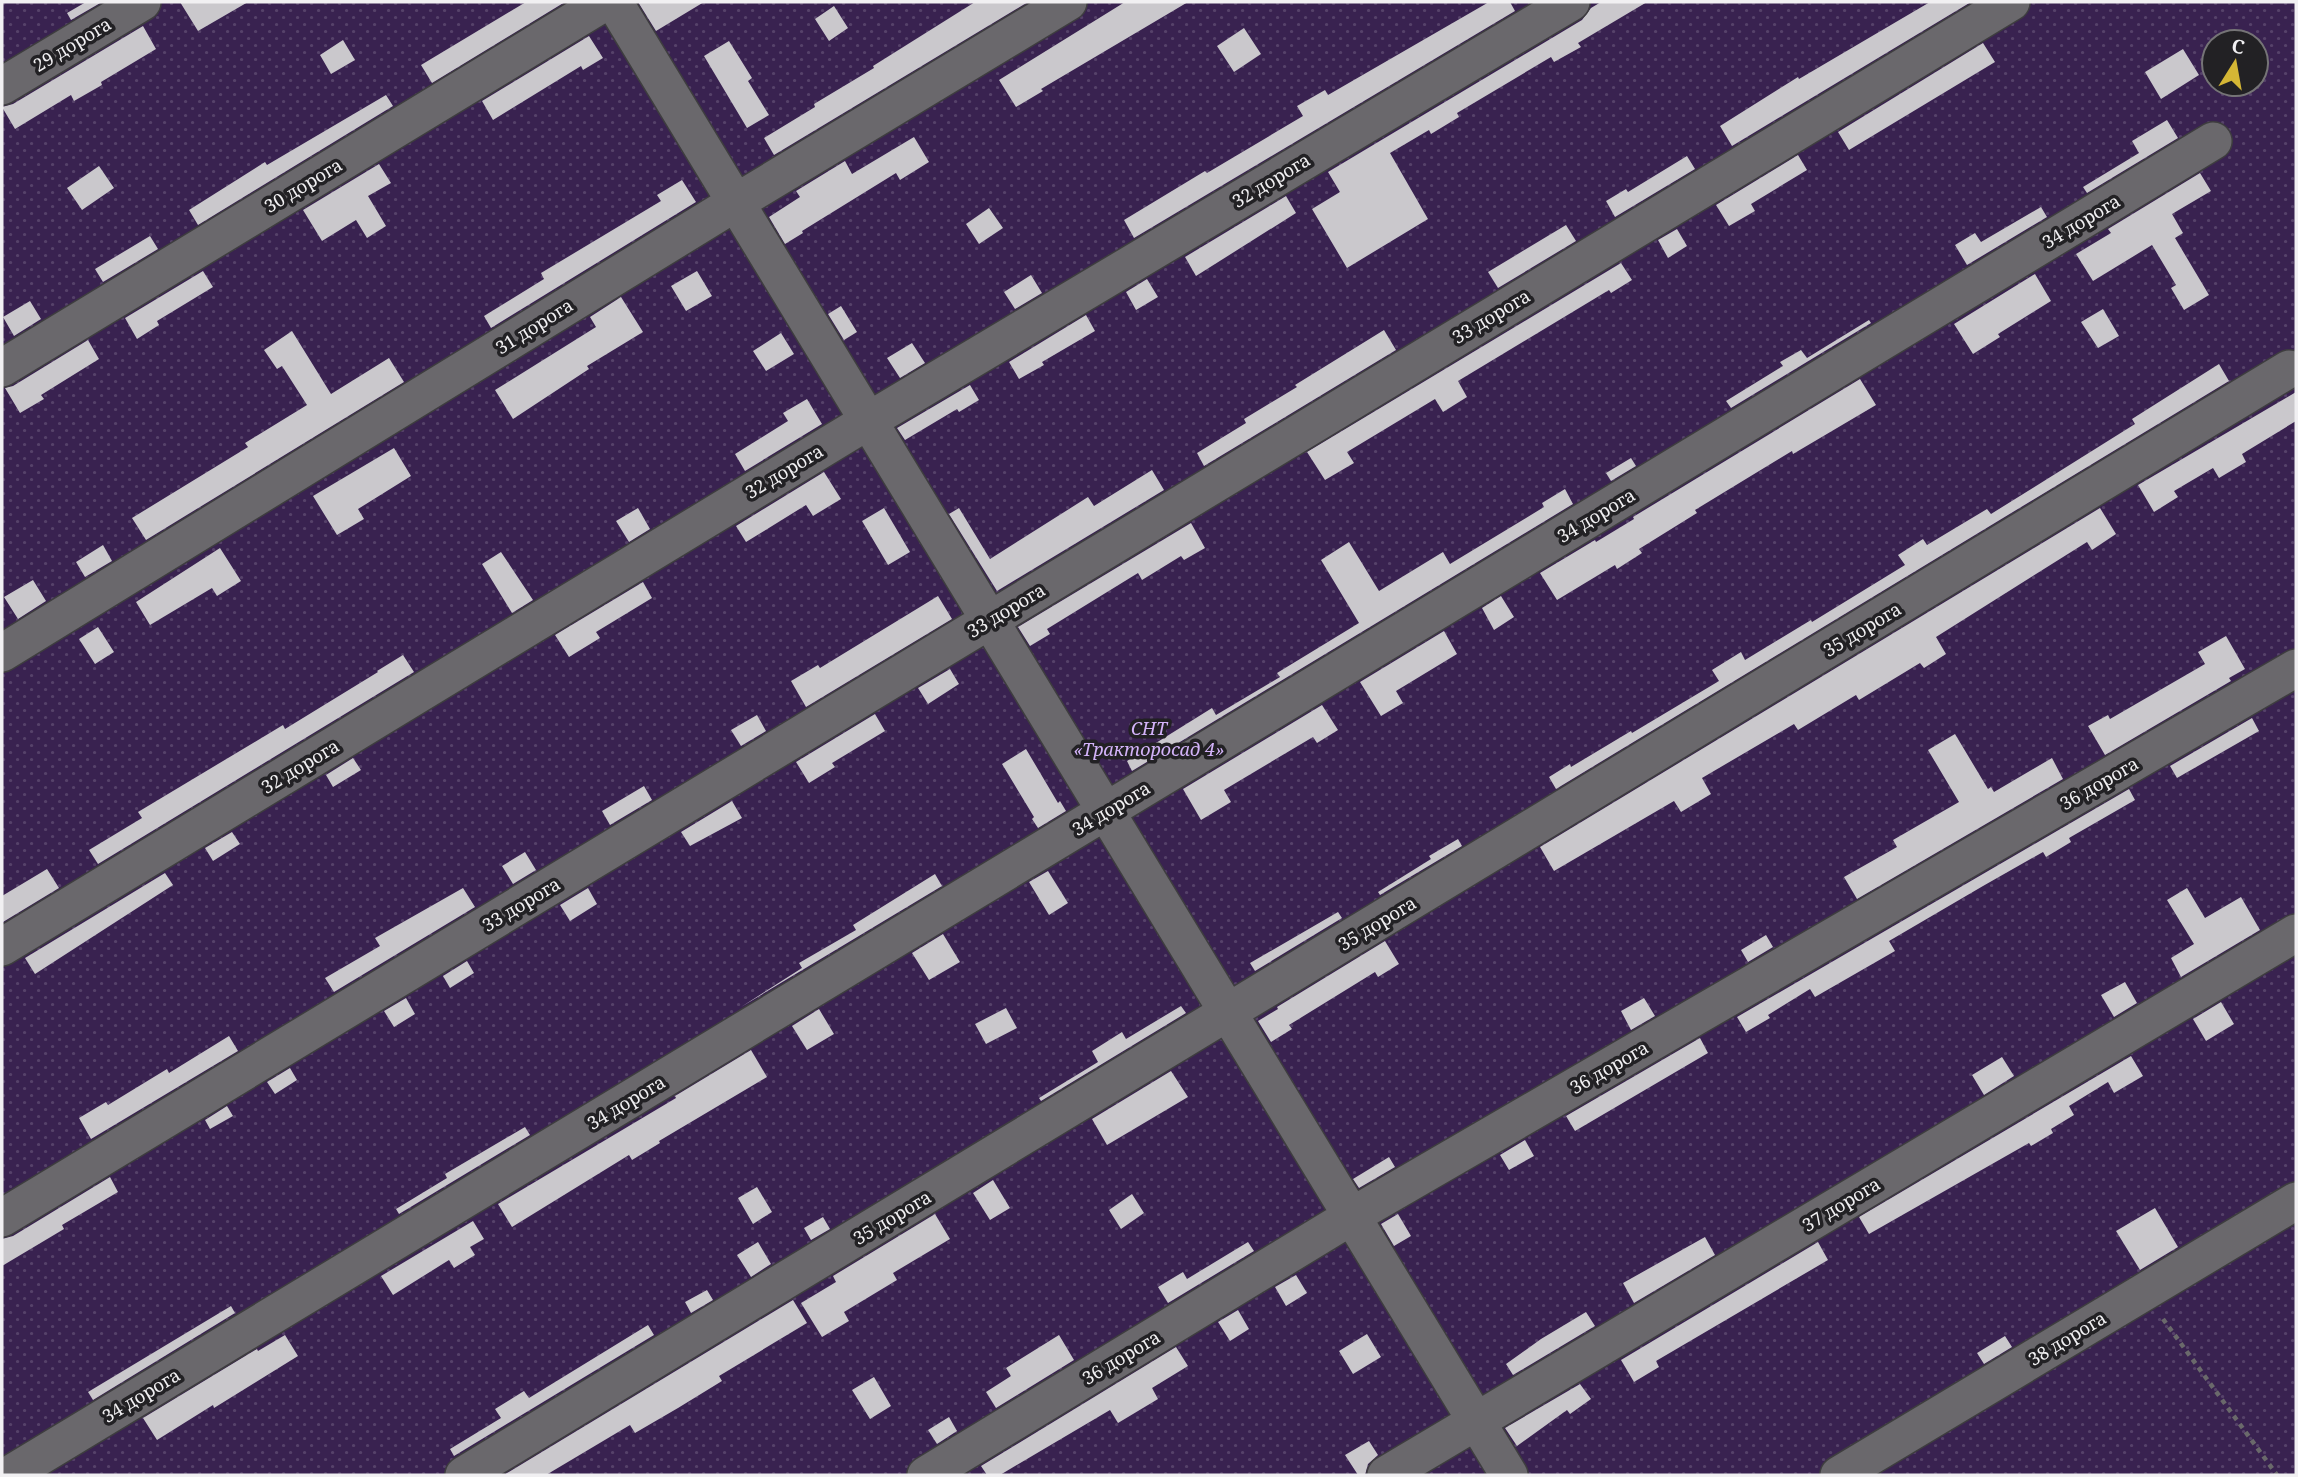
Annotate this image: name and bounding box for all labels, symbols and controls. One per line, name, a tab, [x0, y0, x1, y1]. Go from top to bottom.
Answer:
street label: 29 дорога	[29, 11, 115, 77]
north arrow	[2200, 28, 2270, 98]
text: С	[2230, 32, 2247, 60]
street label: 32 дорога	[1228, 147, 1314, 213]
street label: 30 дорога	[260, 152, 346, 218]
street label: 34 дорога	[2038, 188, 2124, 254]
street label: 33 дорога	[1448, 283, 1534, 349]
street label: 31 дорога	[491, 293, 577, 359]
street label: 32 дорога	[741, 438, 827, 504]
street label: 34 дорога	[1553, 482, 1639, 548]
street label: 33 дорога	[963, 577, 1049, 643]
street label: 35 дорога	[1819, 596, 1905, 662]
park label: СНТ «Тракторосад 4»	[1074, 716, 1224, 761]
street label: 32 дорога	[257, 733, 343, 799]
street label: 36 дорога	[2055, 751, 2143, 815]
street label: 34 дорога	[1068, 775, 1154, 841]
street label: 33 дорога	[478, 871, 564, 937]
street label: 35 дорога	[1334, 890, 1420, 956]
street label: 36 дорога	[1565, 1035, 1653, 1099]
street label: 34 дорога	[583, 1069, 669, 1135]
street label: 37 дорога	[1798, 1171, 1884, 1237]
street label: 35 дорога	[849, 1184, 935, 1250]
street label: 38 дорога	[2024, 1305, 2110, 1371]
street label: 36 дорога	[1078, 1324, 1164, 1390]
street label: 34 дорога	[98, 1362, 184, 1428]

